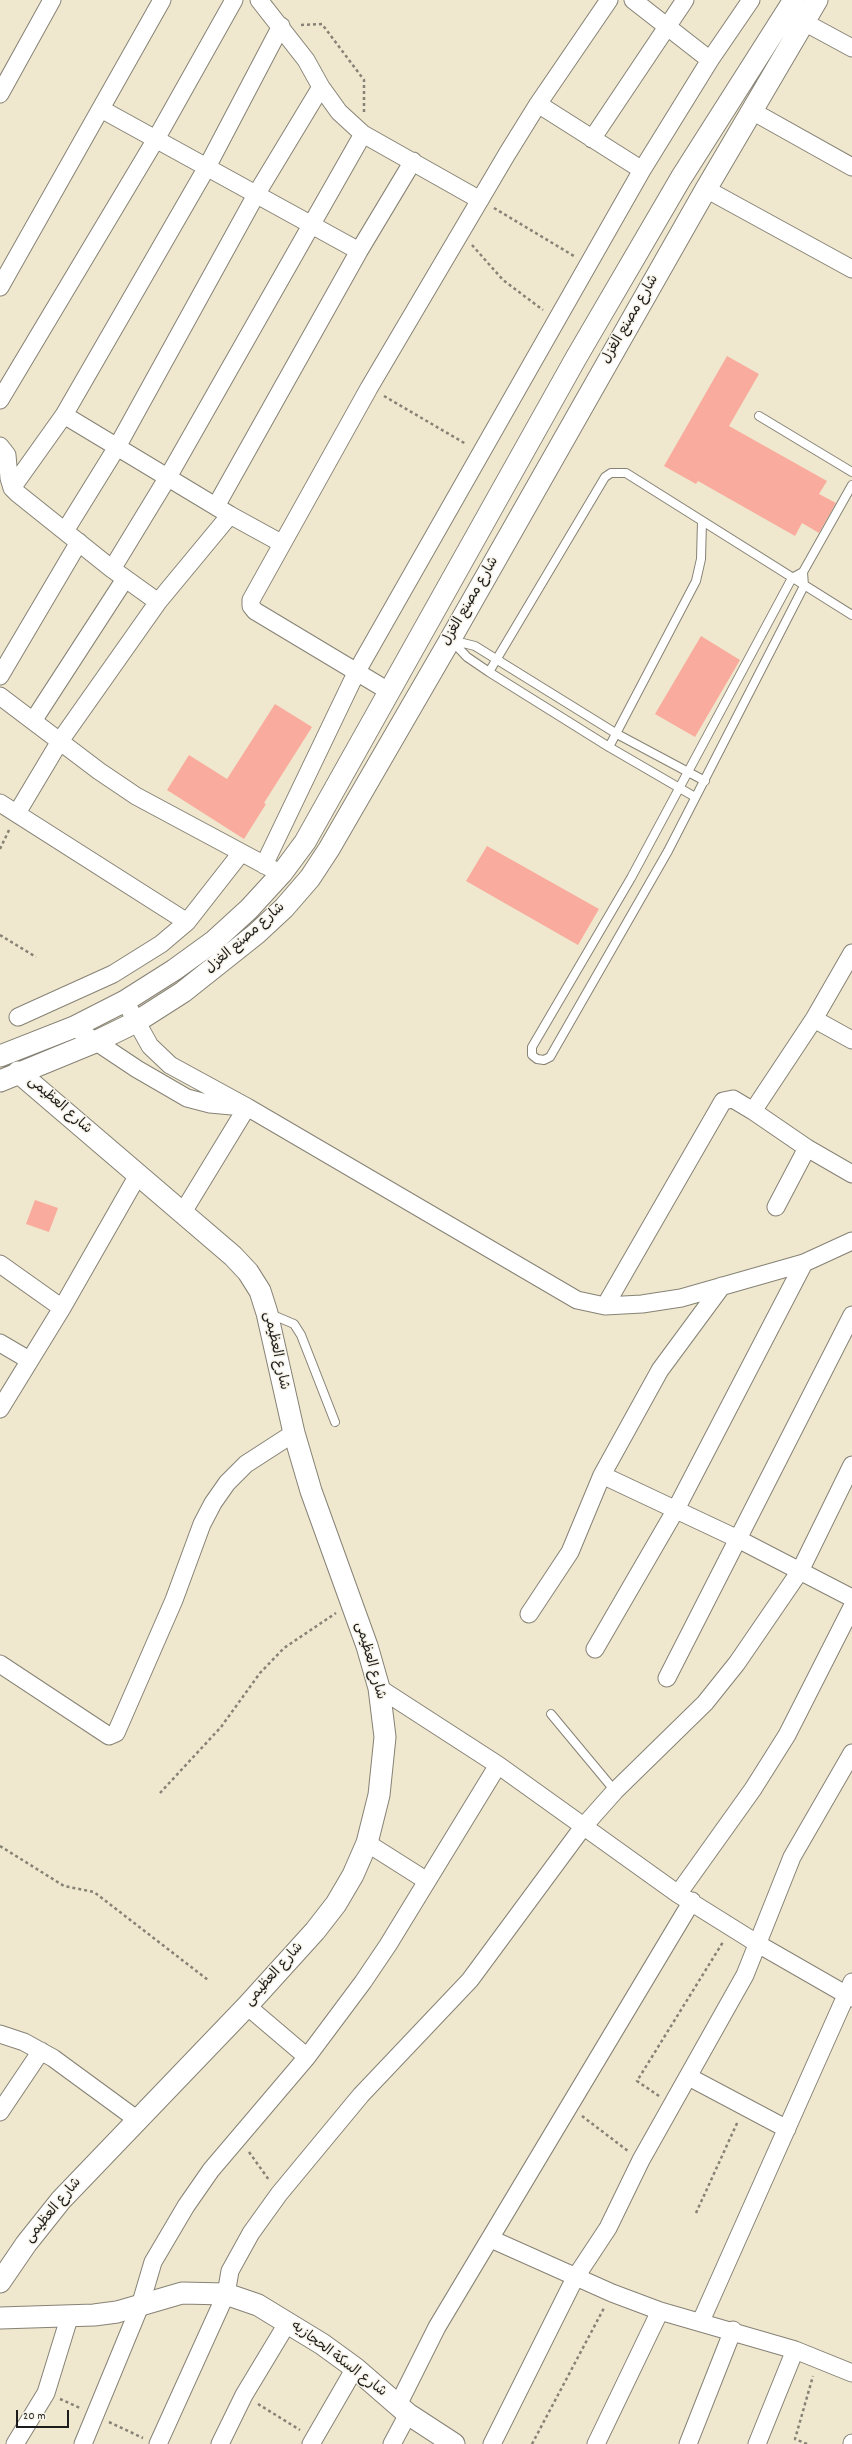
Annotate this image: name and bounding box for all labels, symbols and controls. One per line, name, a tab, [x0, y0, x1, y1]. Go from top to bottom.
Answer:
street label: شارع مصنع الغزل	[599, 273, 663, 367]
street label: شارع مصنع الغزل	[439, 555, 503, 649]
street label: شارع مصنع الغزل	[203, 900, 289, 978]
street label: شارع العظيمى	[23, 1074, 95, 1138]
street label: شارع العظيمى	[259, 1310, 291, 1392]
street label: شارع العظيمى	[350, 1620, 388, 1702]
street label: شارع العظيمى	[242, 1940, 308, 2010]
street label: شارع العظيمى	[22, 2175, 86, 2247]
street label: شارع السكة الحجازيه	[287, 2319, 389, 2401]
scale bar	[18, 2402, 71, 2428]
text: 20 m	[23, 2408, 46, 2425]

